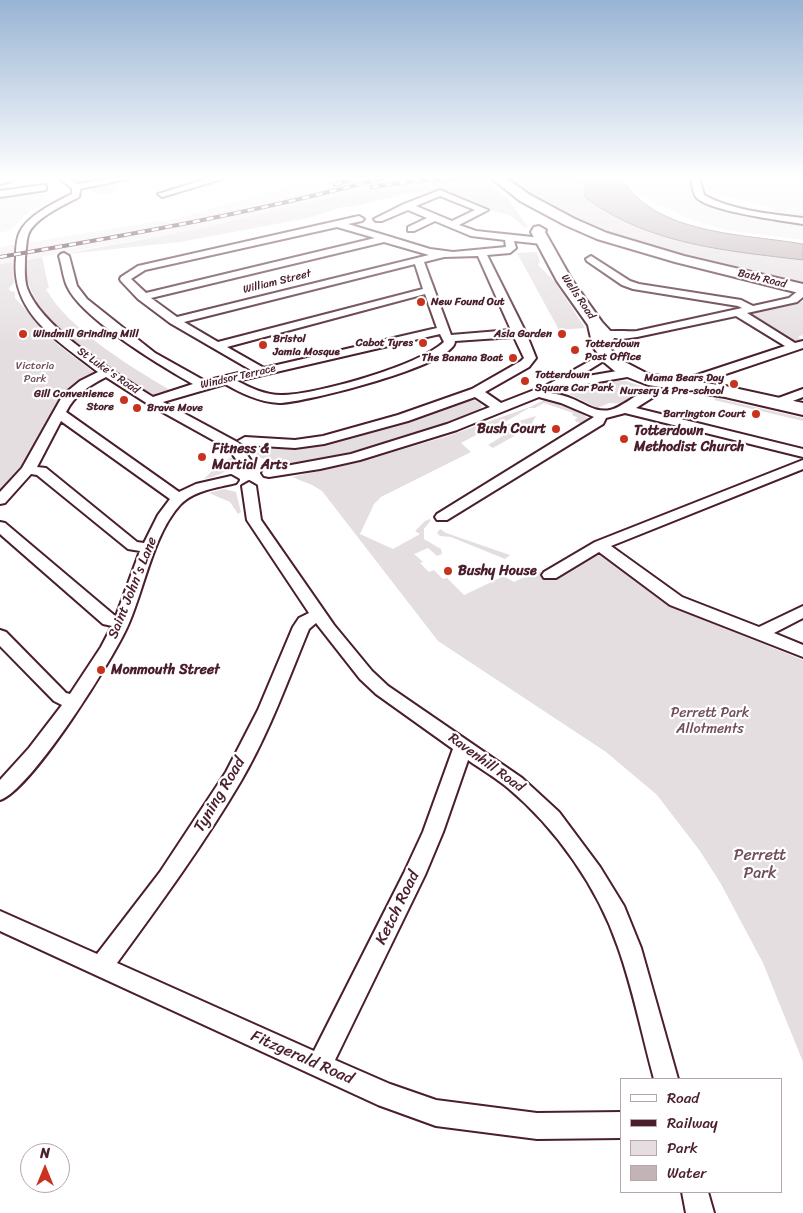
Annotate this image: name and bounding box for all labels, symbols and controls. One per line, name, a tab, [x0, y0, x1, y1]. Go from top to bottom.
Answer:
street label: William Street	[242, 267, 312, 297]
street label: Bath Road	[736, 267, 788, 291]
street label: Wells Road	[558, 272, 598, 322]
place label: New Found Out	[431, 295, 505, 309]
marker: New Found Out	[415, 296, 427, 308]
place label: Windmill Grinding Mill	[33, 327, 139, 341]
place label: Asia Garden	[494, 327, 552, 341]
marker: Windmill Grinding Mill	[17, 328, 29, 340]
marker: Asia Garden	[556, 328, 568, 340]
place label: Bristol Jamia Mosque	[273, 332, 340, 358]
place label: Cabot Tyres	[356, 336, 413, 350]
marker: Cabot Tyres	[417, 337, 429, 349]
place label: Totterdown Post Office	[585, 337, 641, 363]
marker: Bristol Jamia Mosque	[257, 339, 269, 351]
marker: Totterdown Post Office	[569, 344, 581, 356]
street label: St Luke's Road	[74, 345, 142, 397]
place label: The Banana Boat	[422, 351, 503, 365]
marker: The Banana Boat	[507, 352, 519, 364]
park label: Victoria Park	[16, 359, 54, 385]
street label: Windsor Terrace	[199, 362, 277, 392]
place label: Totterdown Square Car Park	[535, 368, 614, 394]
place label: Mama Bears Day Nursery & Pre-school	[620, 371, 724, 397]
marker: Totterdown Square Car Park	[519, 375, 531, 387]
marker: Mama Bears Day Nursery & Pre-school	[728, 378, 740, 390]
place label: Gill Convenience Store	[34, 387, 114, 413]
marker: Gill Convenience Store	[118, 394, 130, 406]
place label: Brave Move	[147, 401, 203, 415]
marker: Brave Move	[131, 402, 143, 414]
place label: Barrington Court	[663, 407, 746, 421]
marker: Barrington Court	[750, 408, 762, 420]
place label: Bush Court	[477, 421, 546, 437]
marker: Bush Court	[550, 423, 562, 435]
place label: Totterdown Methodist Church	[634, 423, 744, 456]
marker: Totterdown Methodist Church	[618, 433, 630, 445]
place label: Fitness & Martial Arts	[212, 441, 288, 474]
marker: Fitness & Martial Arts	[196, 451, 208, 463]
street label: Saint John's Lane	[105, 535, 161, 641]
place label: Bushy House	[458, 563, 537, 579]
marker: Bushy House	[442, 565, 454, 577]
place label: Monmouth Street	[111, 662, 220, 678]
marker: Monmouth Street	[95, 664, 107, 676]
park label: Perrett Park Allotments	[671, 705, 749, 738]
street label: Ravenhill Road	[445, 730, 527, 796]
street label: Tyning Road	[190, 754, 250, 836]
park label: Perrett Park	[734, 846, 786, 884]
street label: Ketch Road	[372, 868, 424, 948]
street label: Fitzgerald Road	[248, 1027, 356, 1089]
legend	[620, 1078, 783, 1193]
text: Road	[667, 1085, 699, 1111]
text: Railway	[667, 1110, 718, 1136]
text: Park	[667, 1135, 698, 1161]
text: N	[40, 1141, 50, 1166]
north arrow	[20, 1143, 70, 1193]
text: Water	[667, 1160, 707, 1186]

